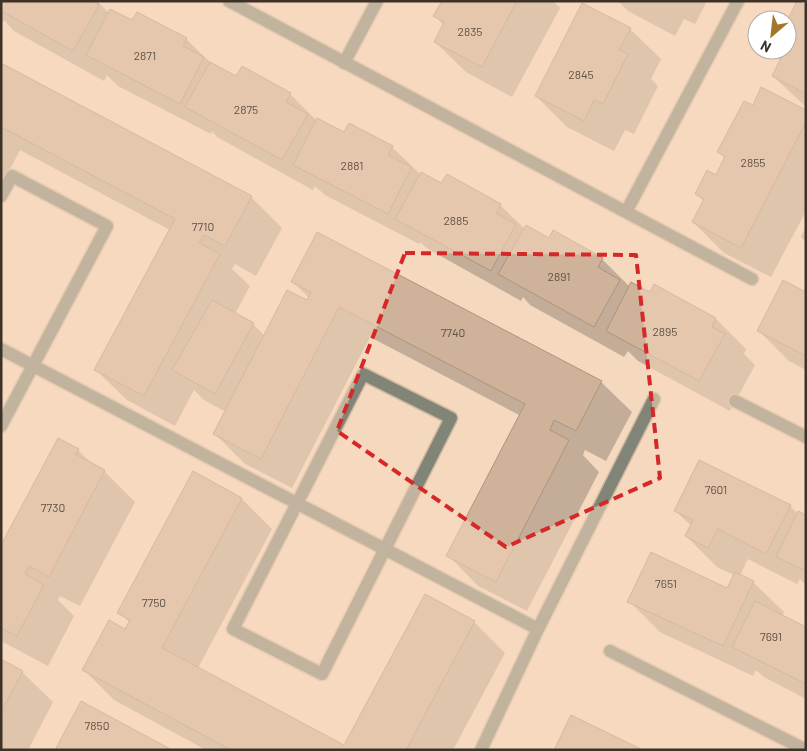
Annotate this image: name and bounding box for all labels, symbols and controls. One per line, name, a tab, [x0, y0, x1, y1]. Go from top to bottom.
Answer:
north arrow	[747, 10, 797, 60]
house number: 2835	[457, 24, 483, 38]
text: N	[758, 37, 774, 57]
house number: 2871	[134, 48, 156, 62]
house number: 2845	[568, 67, 594, 81]
house number: 2875	[234, 102, 258, 116]
house number: 2855	[740, 155, 766, 169]
house number: 2881	[341, 158, 363, 172]
house number: 2885	[443, 213, 469, 227]
house number: 7710	[192, 219, 214, 233]
house number: 2891	[548, 269, 570, 283]
house number: 2895	[652, 324, 678, 338]
house number: 7740	[441, 325, 465, 339]
house number: 7601	[705, 482, 727, 496]
house number: 7730	[41, 500, 65, 514]
house number: 7651	[655, 576, 677, 590]
house number: 7750	[142, 595, 166, 609]
house number: 7691	[760, 629, 782, 643]
house number: 7850	[85, 718, 109, 732]

